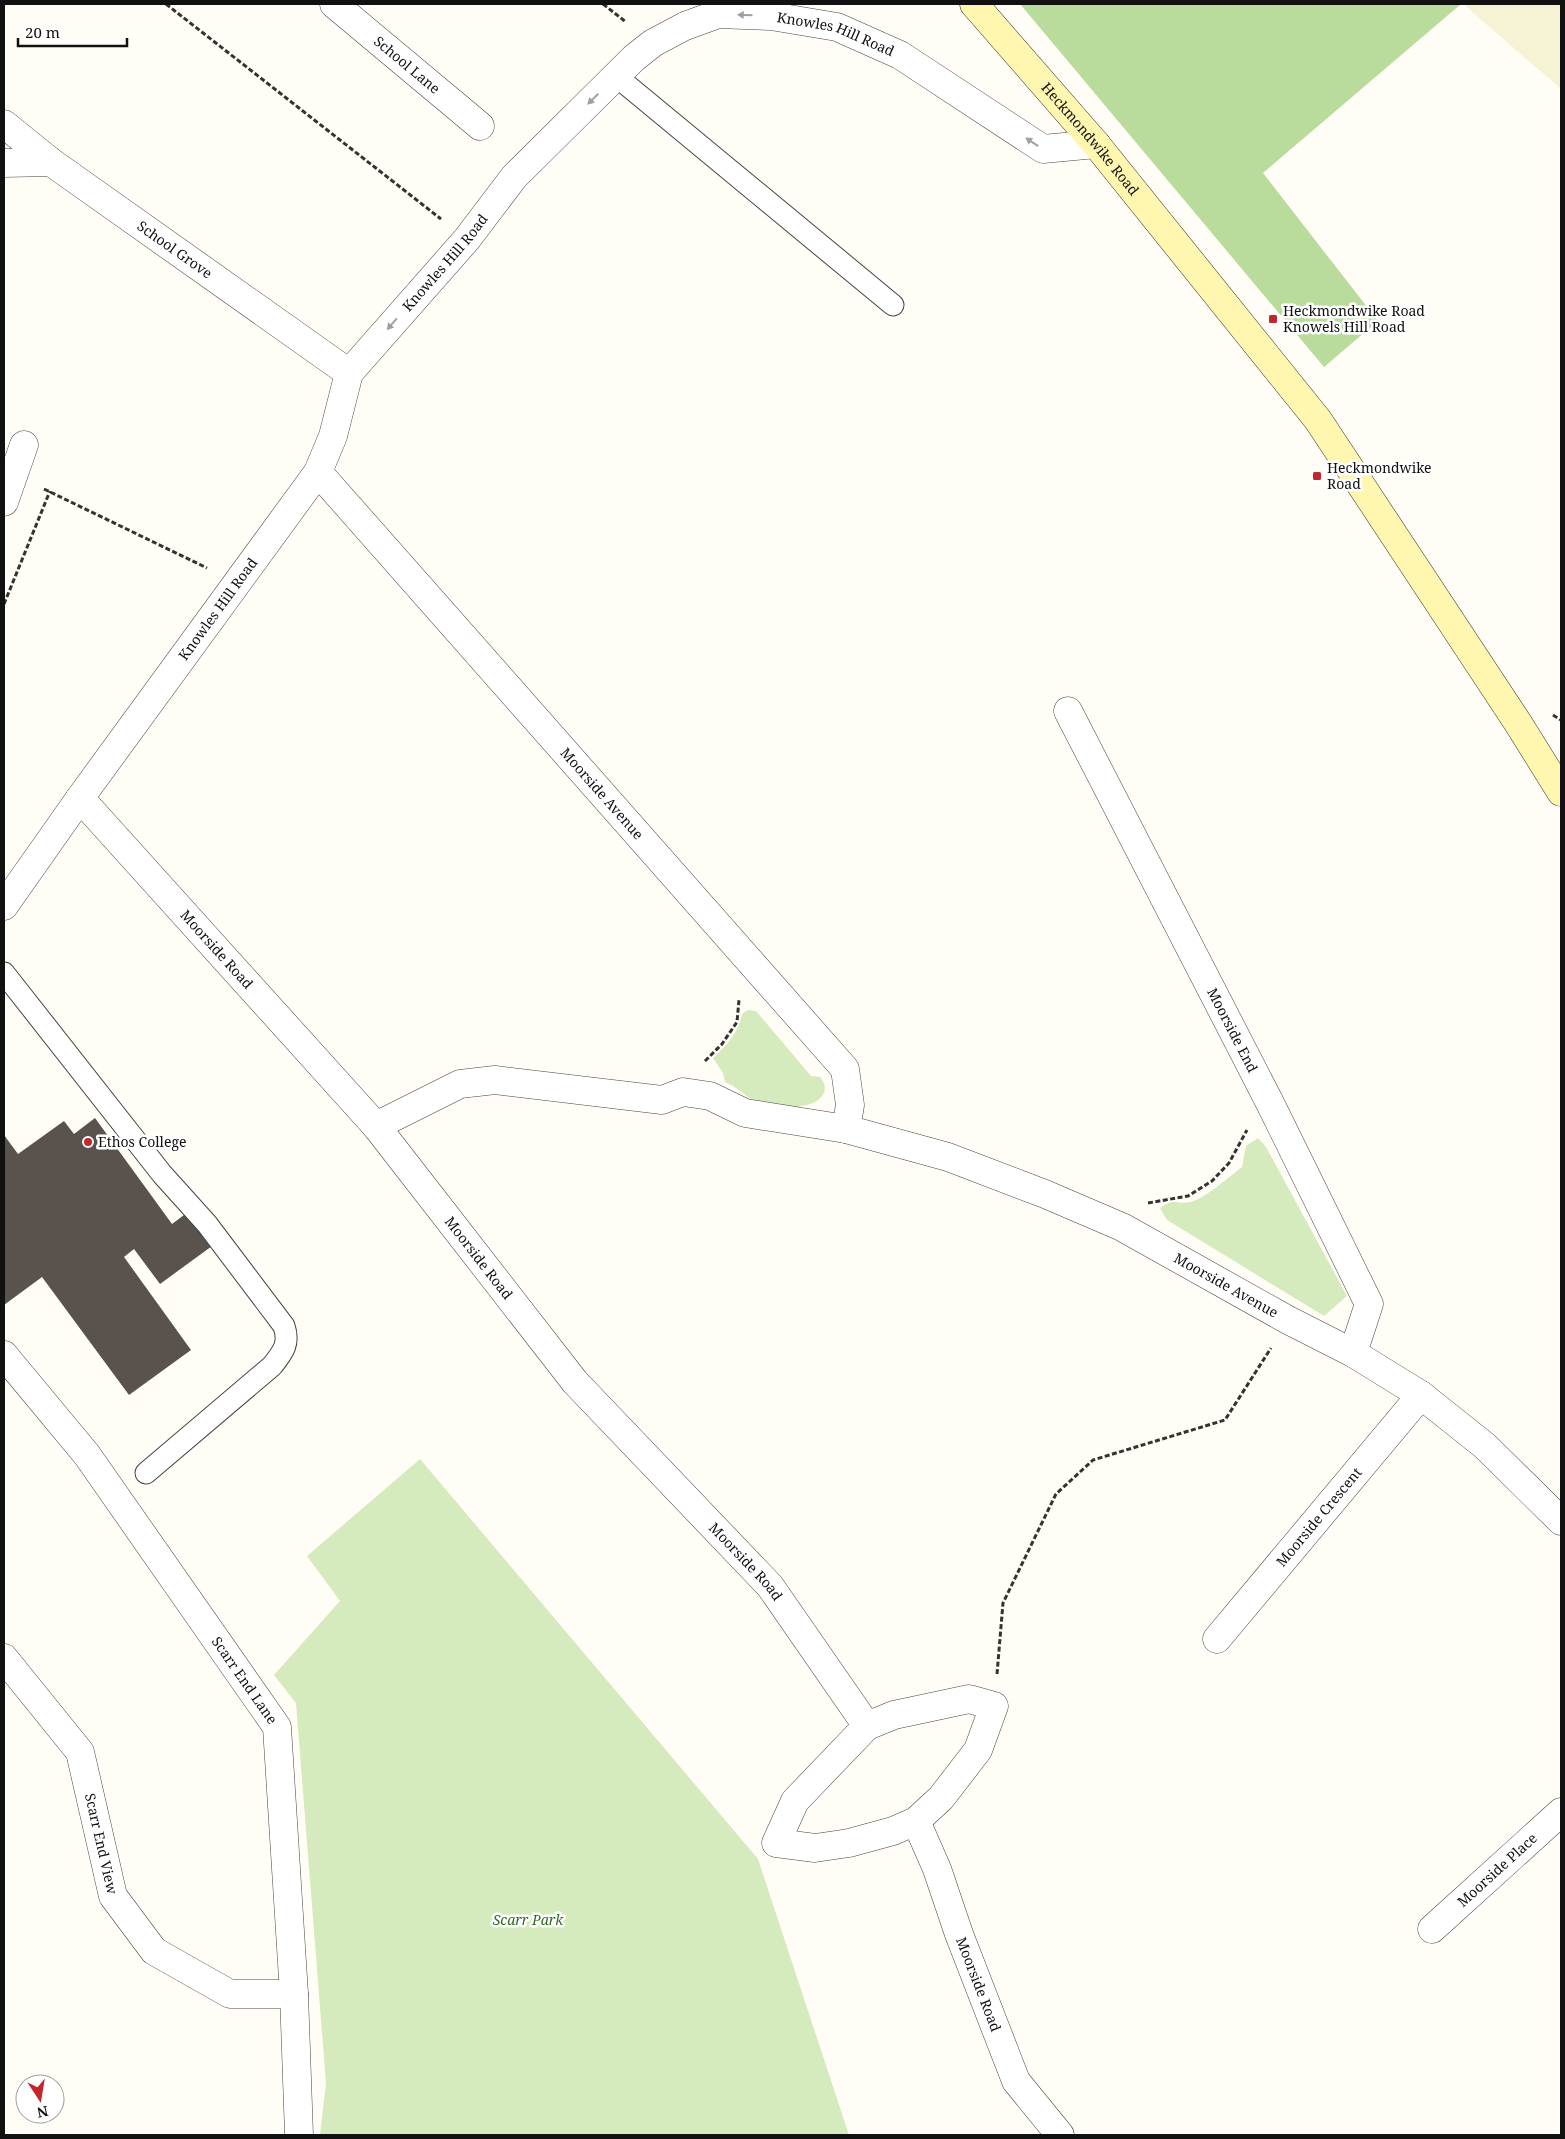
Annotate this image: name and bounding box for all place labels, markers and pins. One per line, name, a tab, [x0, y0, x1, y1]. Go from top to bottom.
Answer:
place label: Heckmondwike Road Knowels Hill Road	[1283, 301, 1425, 336]
marker: Heckmondwike Road Knowels Hill Road	[1267, 313, 1279, 325]
place label: Heckmondwike Road	[1327, 458, 1432, 493]
marker: Heckmondwike Road	[1311, 470, 1323, 482]
place label: Ethos College	[98, 1132, 186, 1151]
marker: Ethos College	[82, 1136, 94, 1148]

